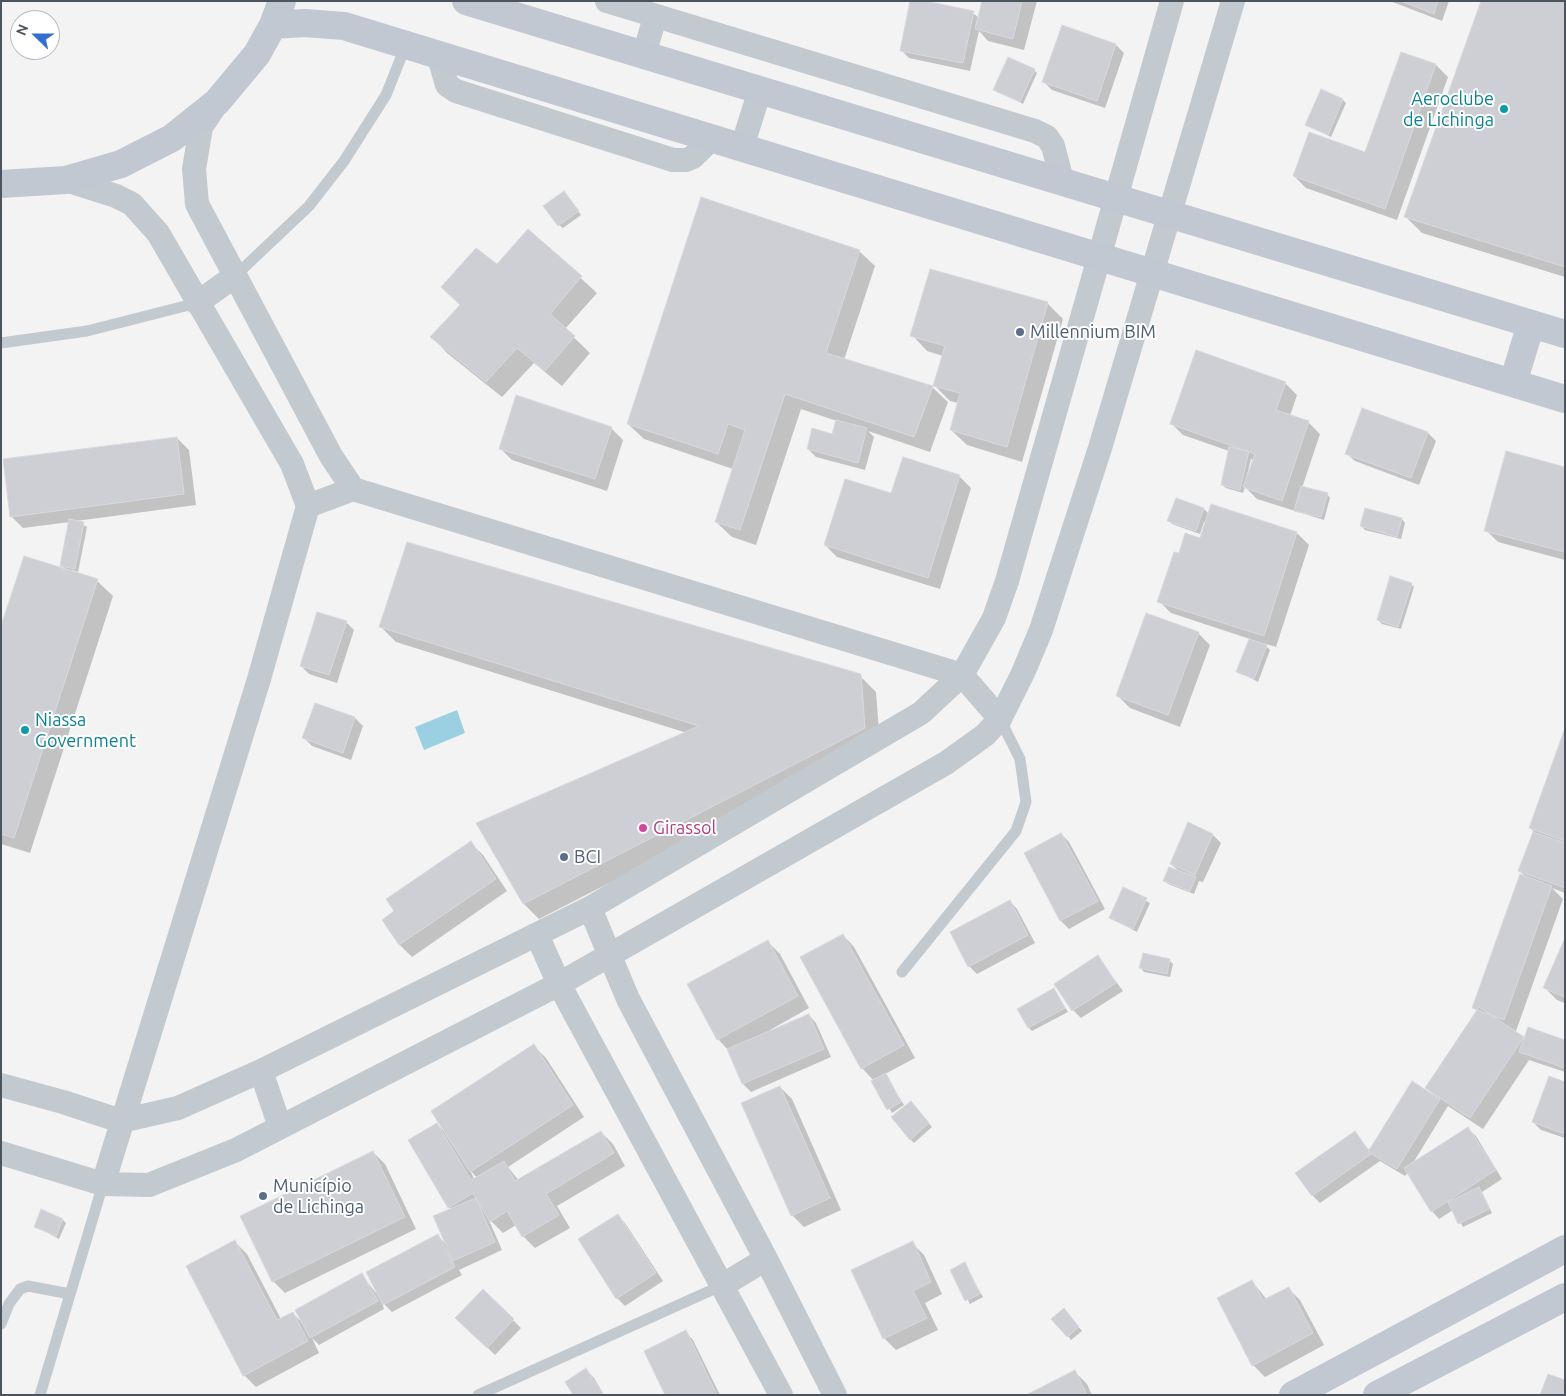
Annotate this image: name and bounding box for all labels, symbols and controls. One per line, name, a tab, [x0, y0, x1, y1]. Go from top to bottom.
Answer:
north arrow	[10, 10, 60, 60]
text: N	[13, 22, 31, 38]
place label: Aeroclube de Lichinga	[1403, 88, 1494, 130]
marker: Aeroclube de Lichinga	[1498, 103, 1510, 115]
place label: Millennium BIM	[1030, 321, 1156, 343]
marker: Millennium BIM	[1014, 326, 1026, 338]
place label: Niassa Government	[35, 709, 136, 752]
marker: Niassa Government	[19, 724, 31, 736]
place label: Girassol	[653, 817, 716, 839]
marker: Girassol	[637, 822, 649, 834]
place label: BCI	[574, 846, 601, 868]
marker: BCI	[558, 851, 570, 863]
place label: Município de Lichinga	[273, 1175, 364, 1218]
marker: Município de Lichinga	[257, 1190, 269, 1202]

